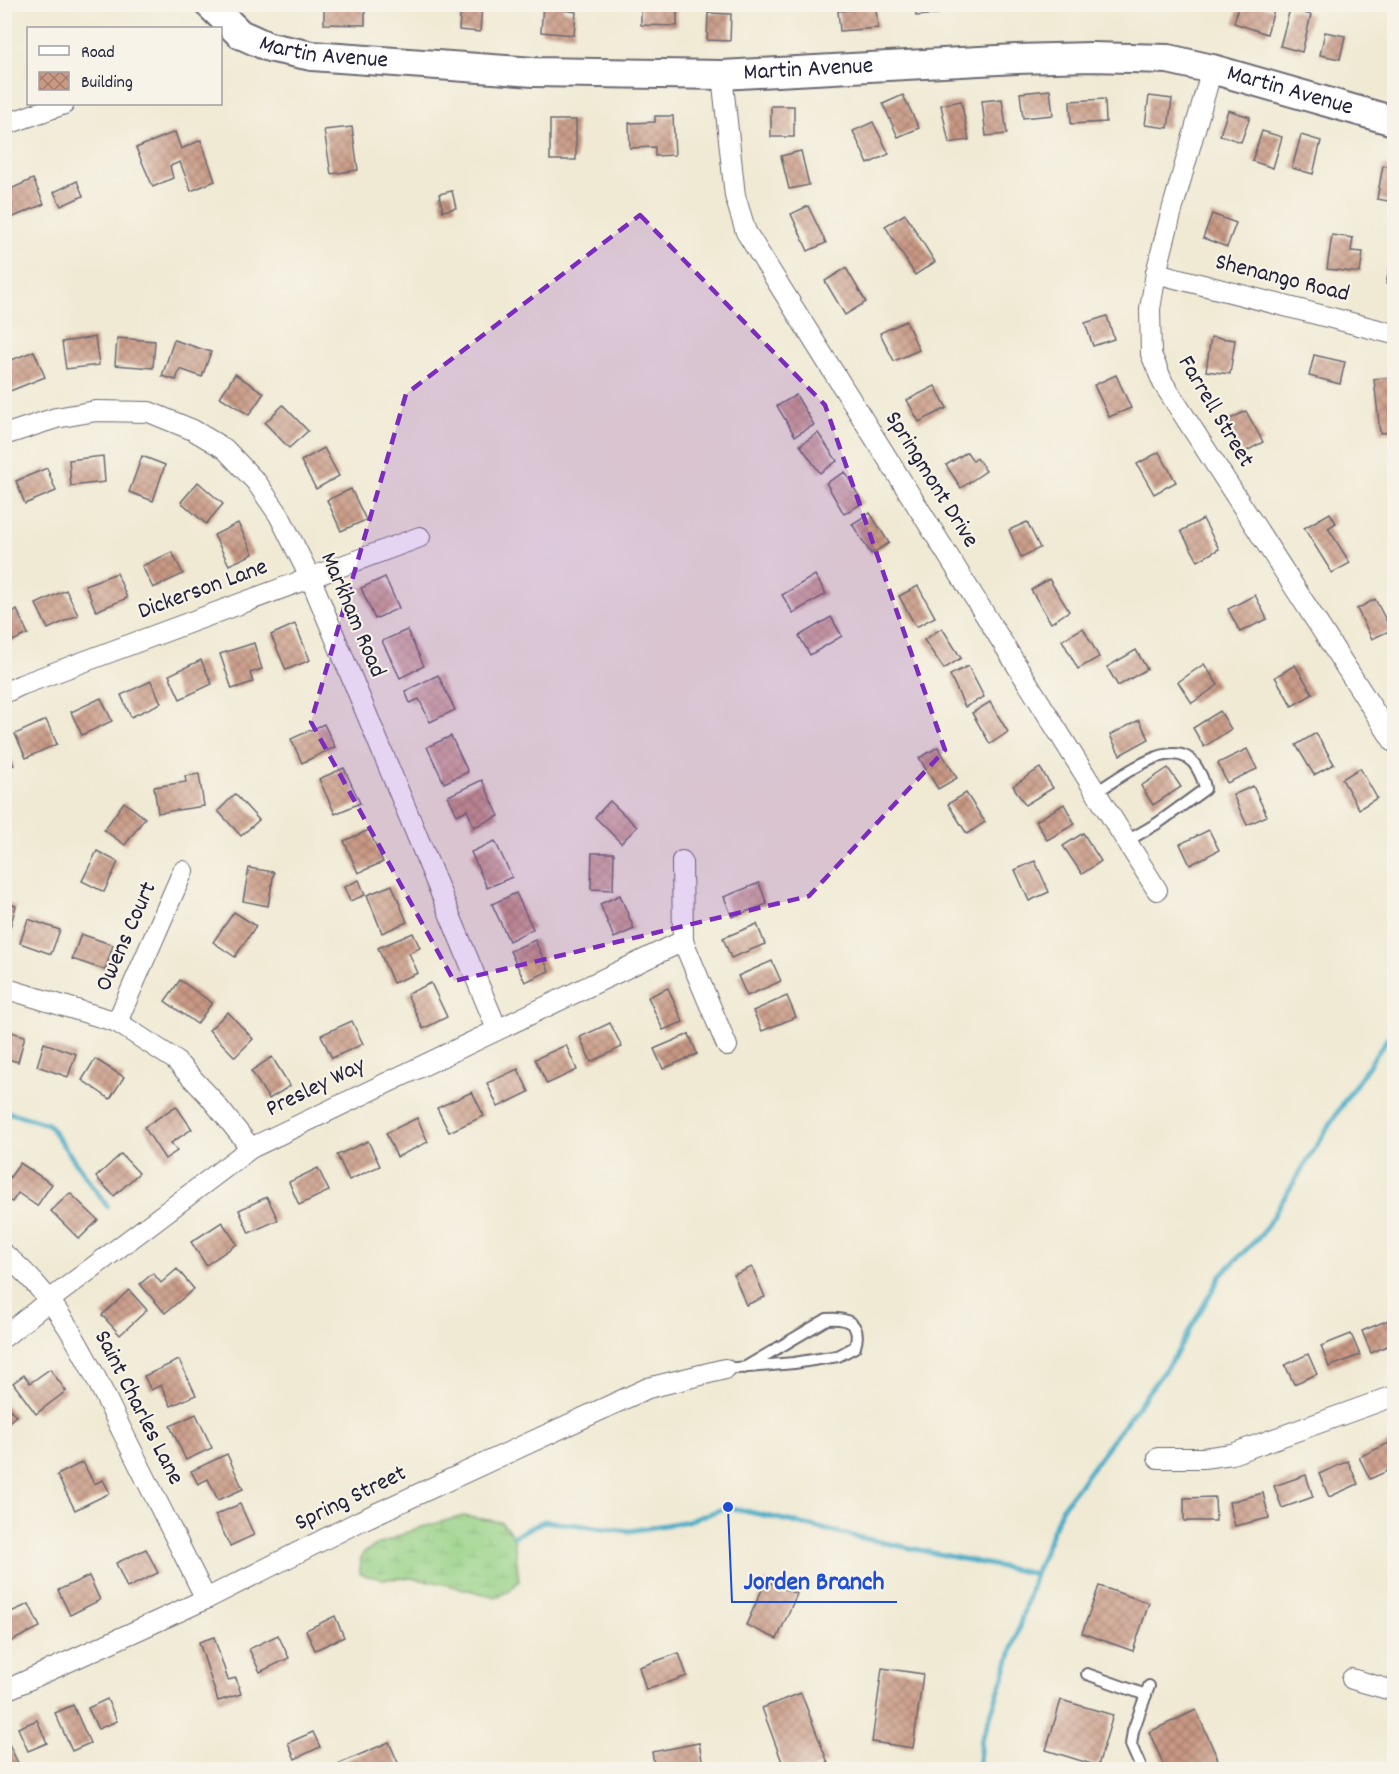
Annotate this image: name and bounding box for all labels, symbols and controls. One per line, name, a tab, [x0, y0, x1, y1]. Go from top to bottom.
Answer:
legend	[27, 27, 222, 105]
street label: Martin Avenue	[253, 27, 389, 78]
text: Road	[81, 41, 115, 66]
street label: Martin Avenue	[743, 50, 874, 91]
street label: Martin Avenue	[1223, 57, 1357, 125]
text: Building	[81, 71, 133, 96]
street label: Shenango Road	[1211, 246, 1353, 312]
street label: Farrell Street	[1168, 349, 1262, 475]
street label: Springmont Drive	[875, 405, 987, 555]
street label: Markham Road	[310, 547, 394, 683]
street label: Dickerson Lane	[133, 551, 273, 629]
street label: Owens Court	[88, 876, 166, 997]
street label: Presley Way	[261, 1049, 373, 1127]
street label: Saint Charles Lane	[84, 1325, 192, 1491]
street label: Spring Street	[289, 1457, 413, 1541]
callout: Jorden Branch	[732, 1558, 897, 1602]
text: Jorden Branch	[744, 1565, 884, 1602]

